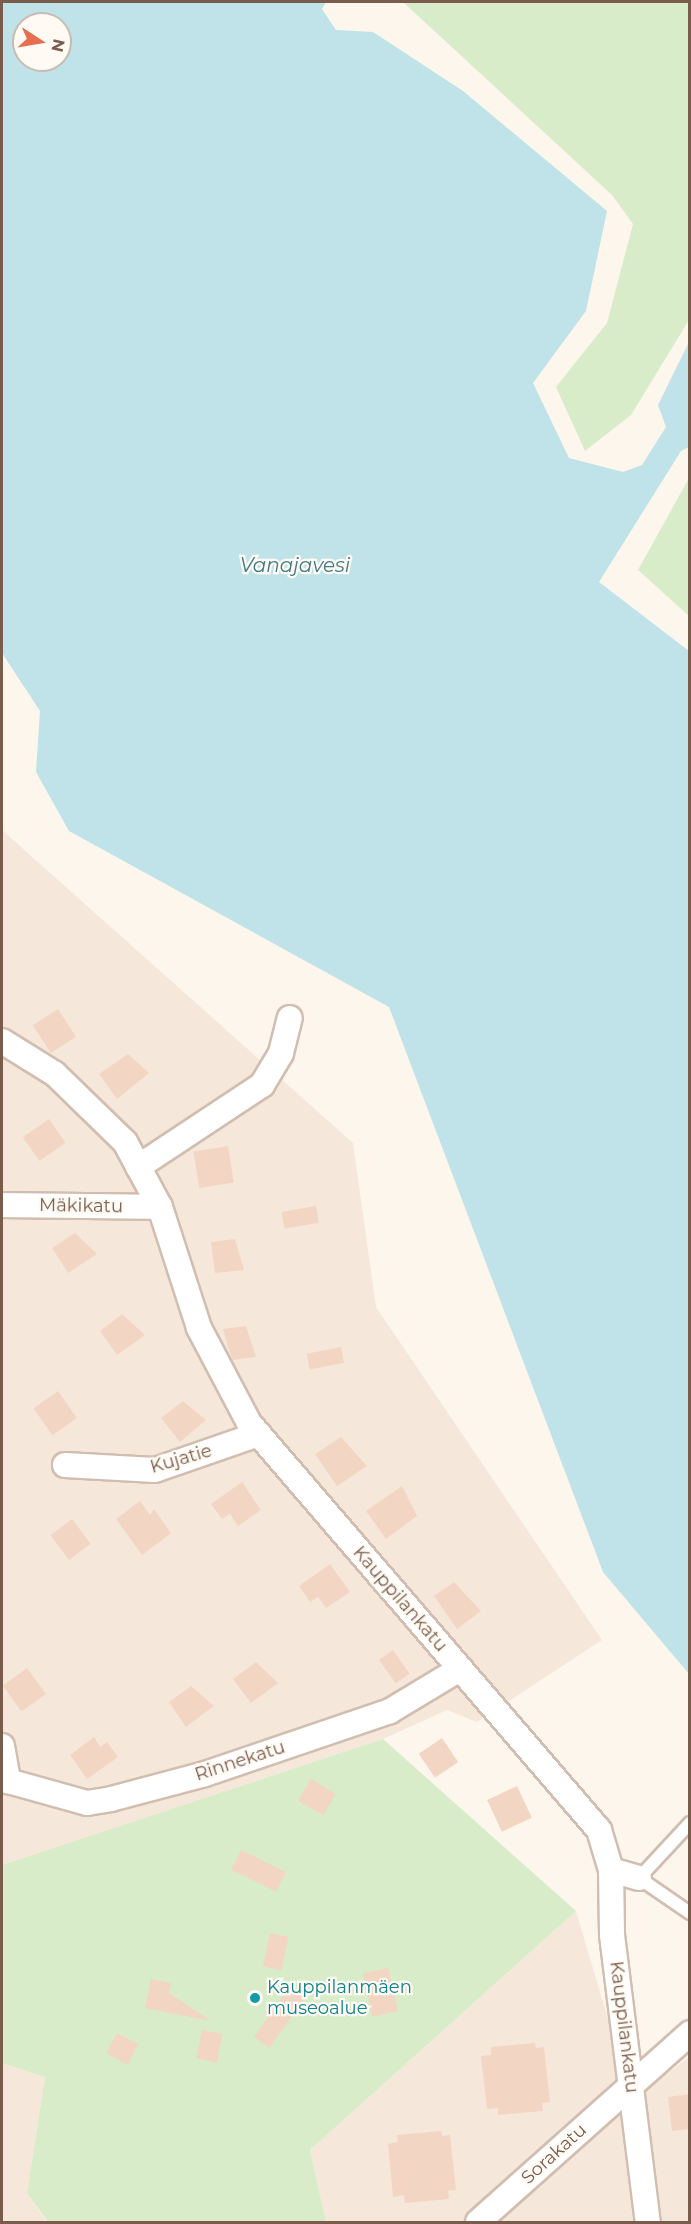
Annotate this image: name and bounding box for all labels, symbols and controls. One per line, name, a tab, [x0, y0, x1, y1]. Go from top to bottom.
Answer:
north arrow	[12, 12, 72, 72]
text: N	[48, 37, 69, 54]
water label: Vanajavesi	[240, 553, 350, 577]
street label: Mäkikatu	[39, 1194, 123, 1218]
street label: Kujatie	[148, 1440, 214, 1478]
street label: Kauppilankatu	[348, 1542, 452, 1656]
street label: Rinnekatu	[192, 1736, 288, 1786]
street label: Kauppilankatu	[605, 1960, 643, 2094]
place label: Kauppilanmäen museoalue	[267, 1977, 412, 2020]
marker: Kauppilanmäen museoalue	[248, 1991, 262, 2005]
street label: Sorakatu	[517, 2119, 591, 2189]

